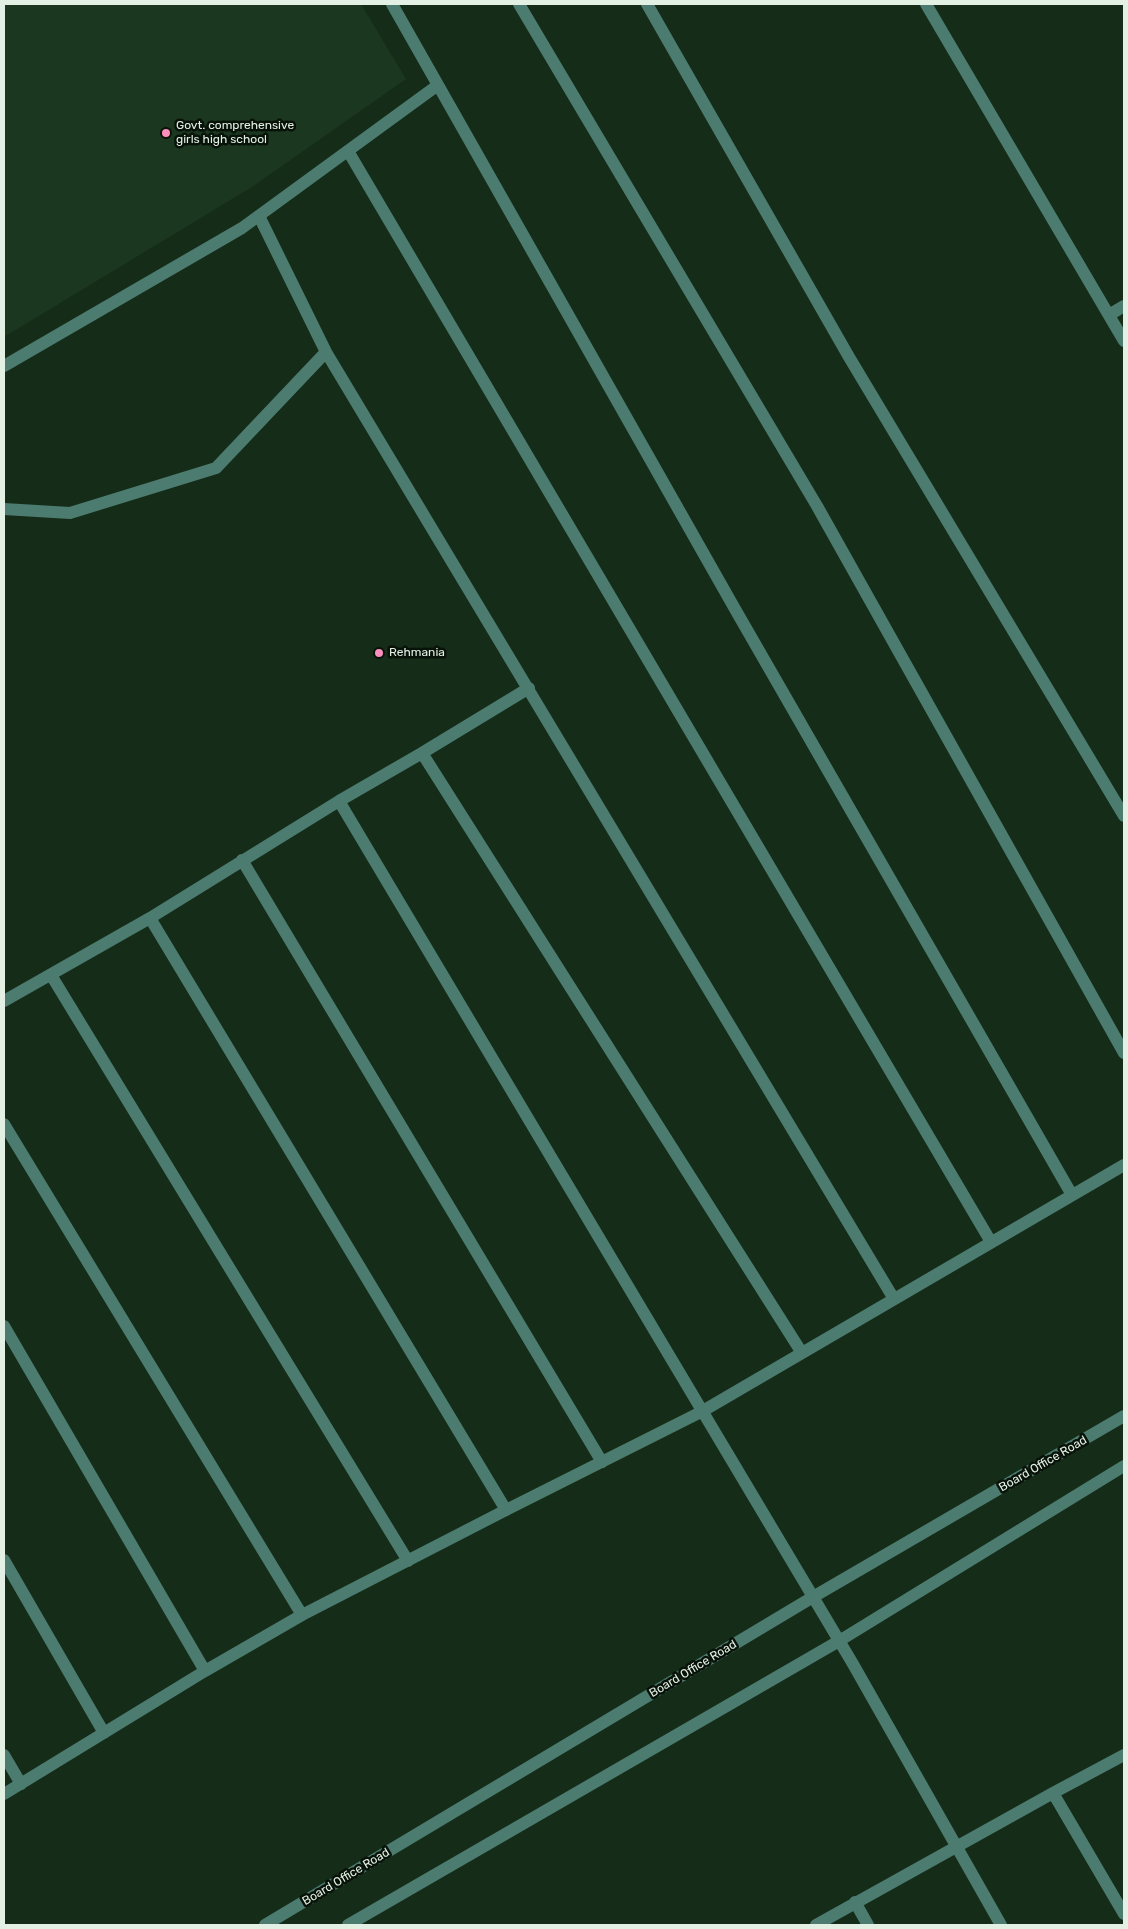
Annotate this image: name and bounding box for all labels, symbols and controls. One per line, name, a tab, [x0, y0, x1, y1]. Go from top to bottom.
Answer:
place label: Govt. comprehensive girls high school	[176, 119, 294, 147]
marker: Govt. comprehensive girls high school	[160, 127, 172, 139]
place label: Rehmania	[389, 646, 445, 660]
marker: Rehmania	[373, 647, 385, 659]
street label: Board Office Road	[996, 1433, 1090, 1495]
street label: Board Office Road	[647, 1637, 739, 1701]
street label: Board Office Road	[300, 1845, 392, 1909]

